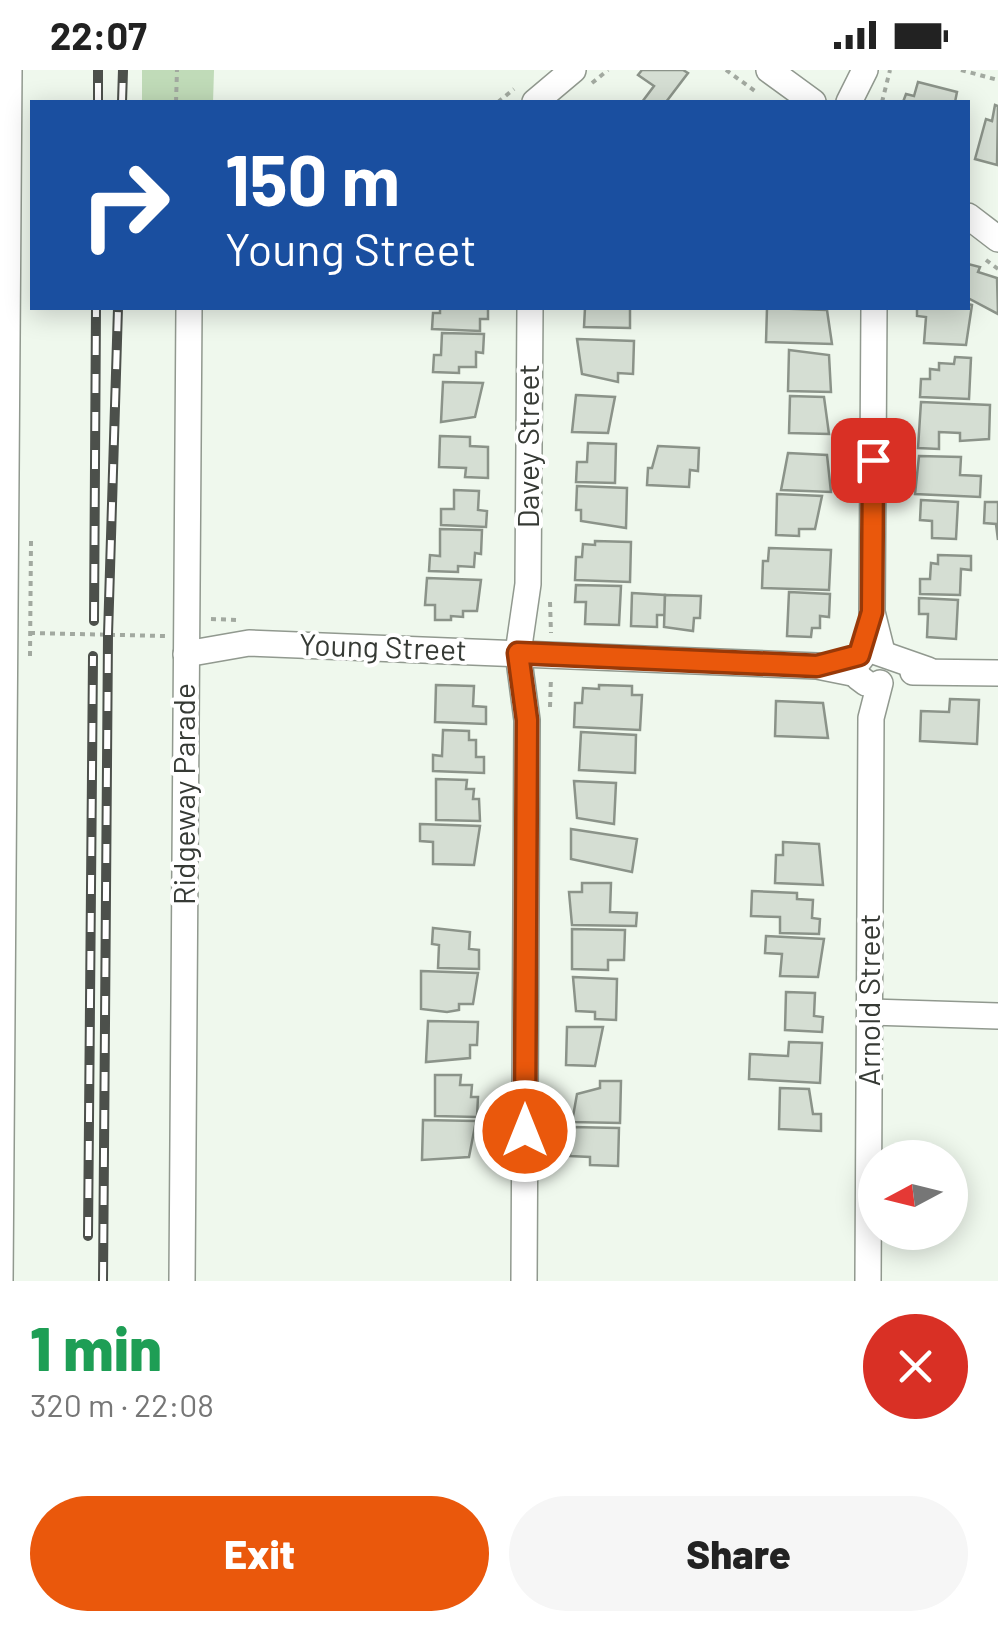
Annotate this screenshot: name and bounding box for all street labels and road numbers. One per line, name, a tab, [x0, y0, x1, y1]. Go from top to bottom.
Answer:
street label: Davey Street	[509, 364, 545, 528]
street label: Young Street	[299, 625, 467, 667]
street label: Ridgeway Parade	[165, 683, 201, 905]
street label: Arnold Street	[850, 914, 886, 1086]

